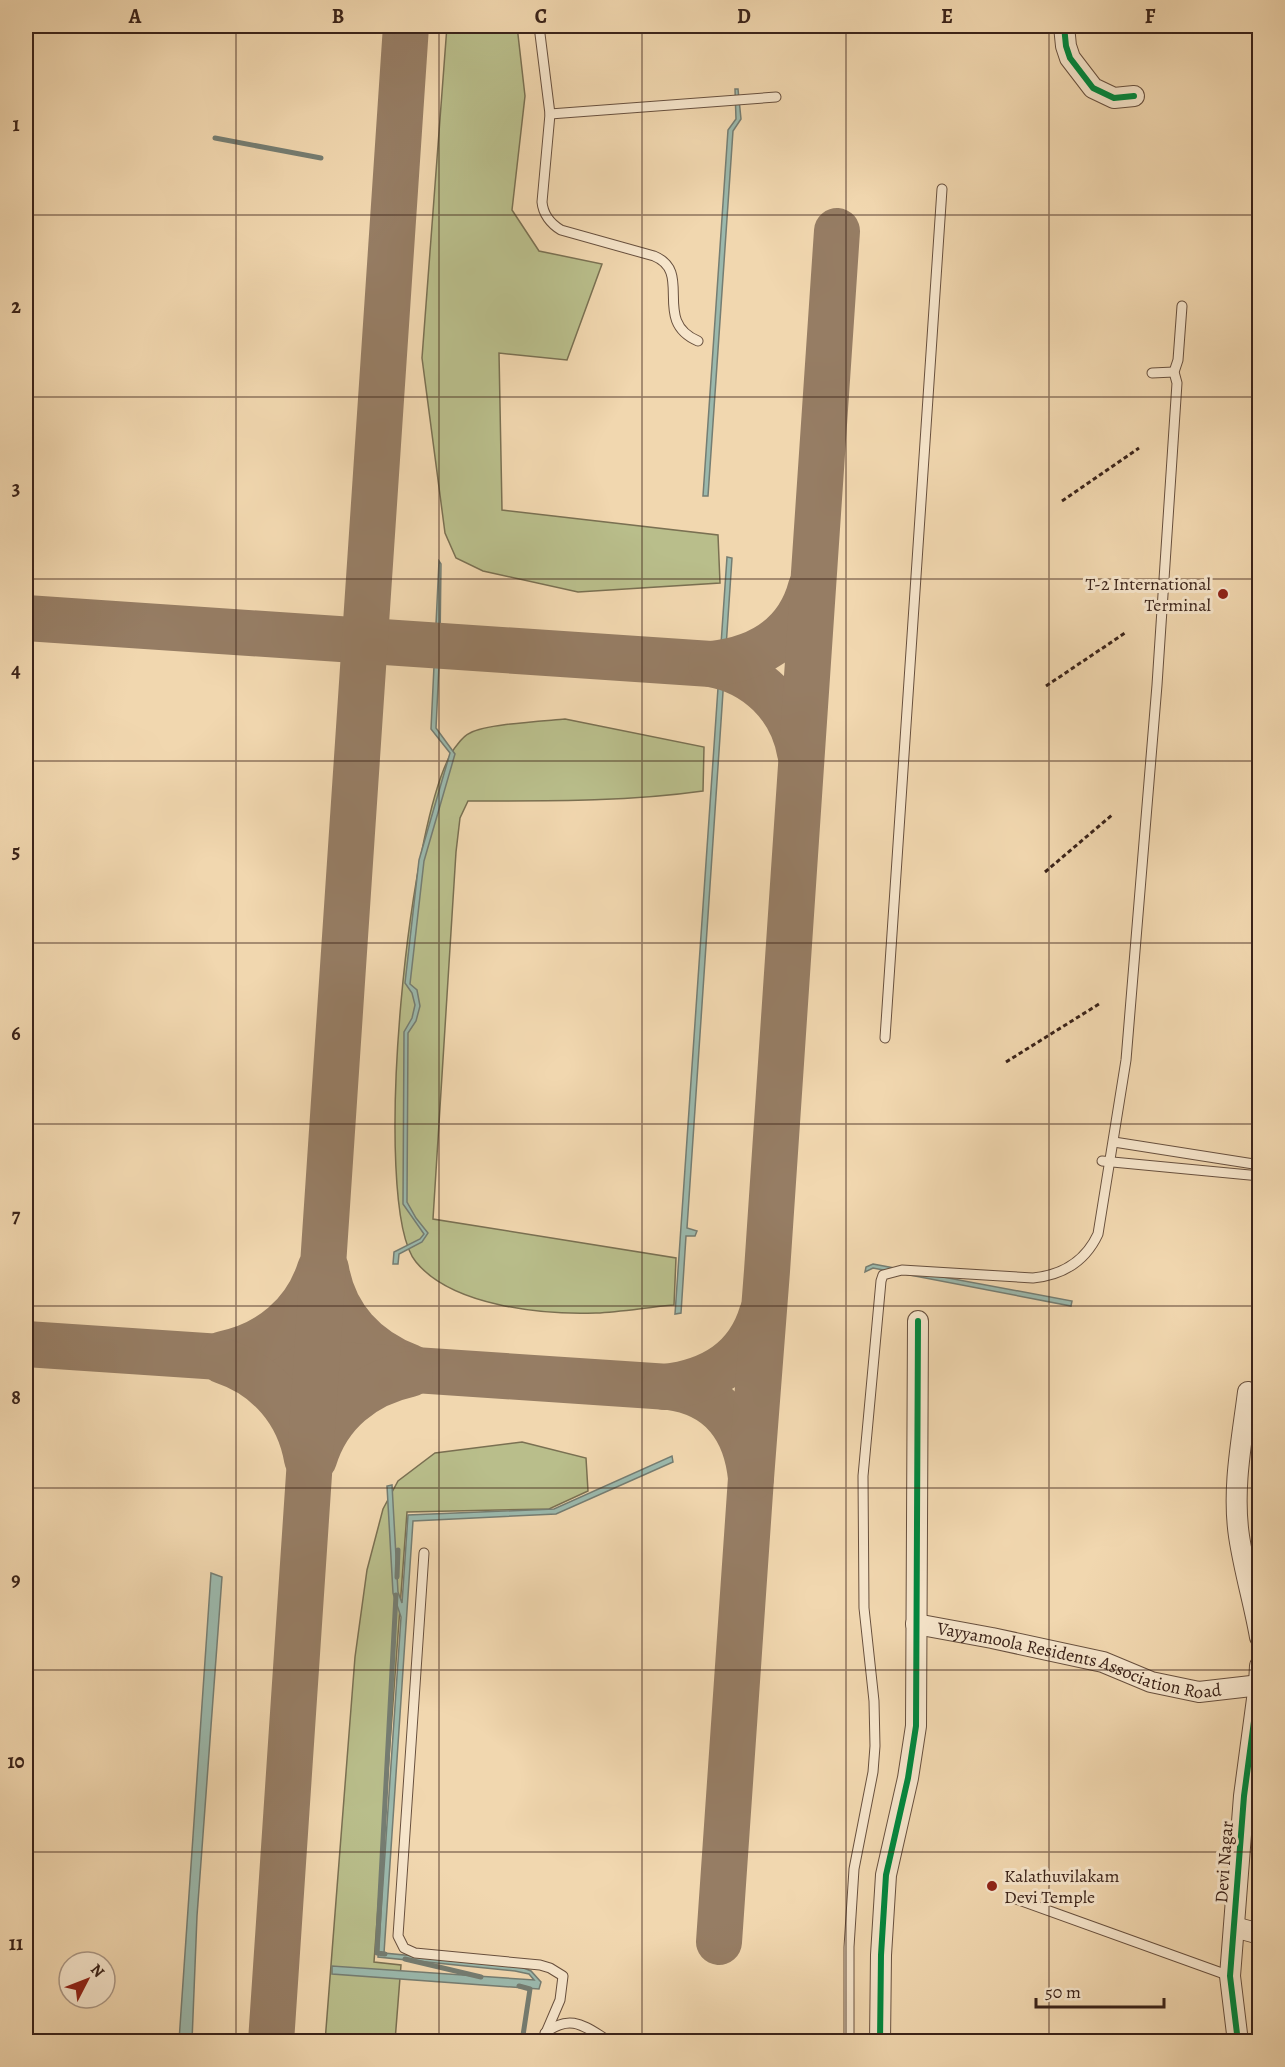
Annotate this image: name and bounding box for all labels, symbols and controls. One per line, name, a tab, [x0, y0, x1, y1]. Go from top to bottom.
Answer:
text: A	[128, 3, 142, 30]
text: B	[332, 3, 344, 30]
text: C	[535, 3, 547, 30]
text: D	[737, 3, 751, 30]
text: E	[941, 3, 953, 30]
text: F	[1145, 3, 1156, 30]
text: 1	[12, 111, 20, 138]
text: 2	[11, 293, 21, 320]
text: 3	[12, 475, 20, 502]
place label: T-2 International Terminal	[1086, 572, 1212, 617]
marker: T-2 International Terminal	[1216, 587, 1230, 601]
text: 4	[11, 657, 21, 684]
text: 5	[12, 838, 20, 865]
text: 6	[11, 1020, 21, 1047]
text: 7	[12, 1202, 21, 1229]
text: 8	[11, 1384, 21, 1411]
text: 9	[11, 1566, 21, 1593]
street label: Vayyamoola Residents Association Road	[934, 1616, 1223, 1705]
text: 10	[7, 1748, 25, 1775]
street label: Devi Nagar	[1209, 1820, 1239, 1904]
place label: Kalathuvilakam Devi Temple	[1004, 1864, 1119, 1909]
marker: Kalathuvilakam Devi Temple	[985, 1879, 999, 1893]
text: 11	[9, 1930, 23, 1957]
north arrow	[57, 1950, 117, 2010]
text: N	[85, 1959, 110, 1983]
scale bar	[1036, 1971, 1164, 2009]
text: 50 m	[1045, 1980, 1081, 2004]

